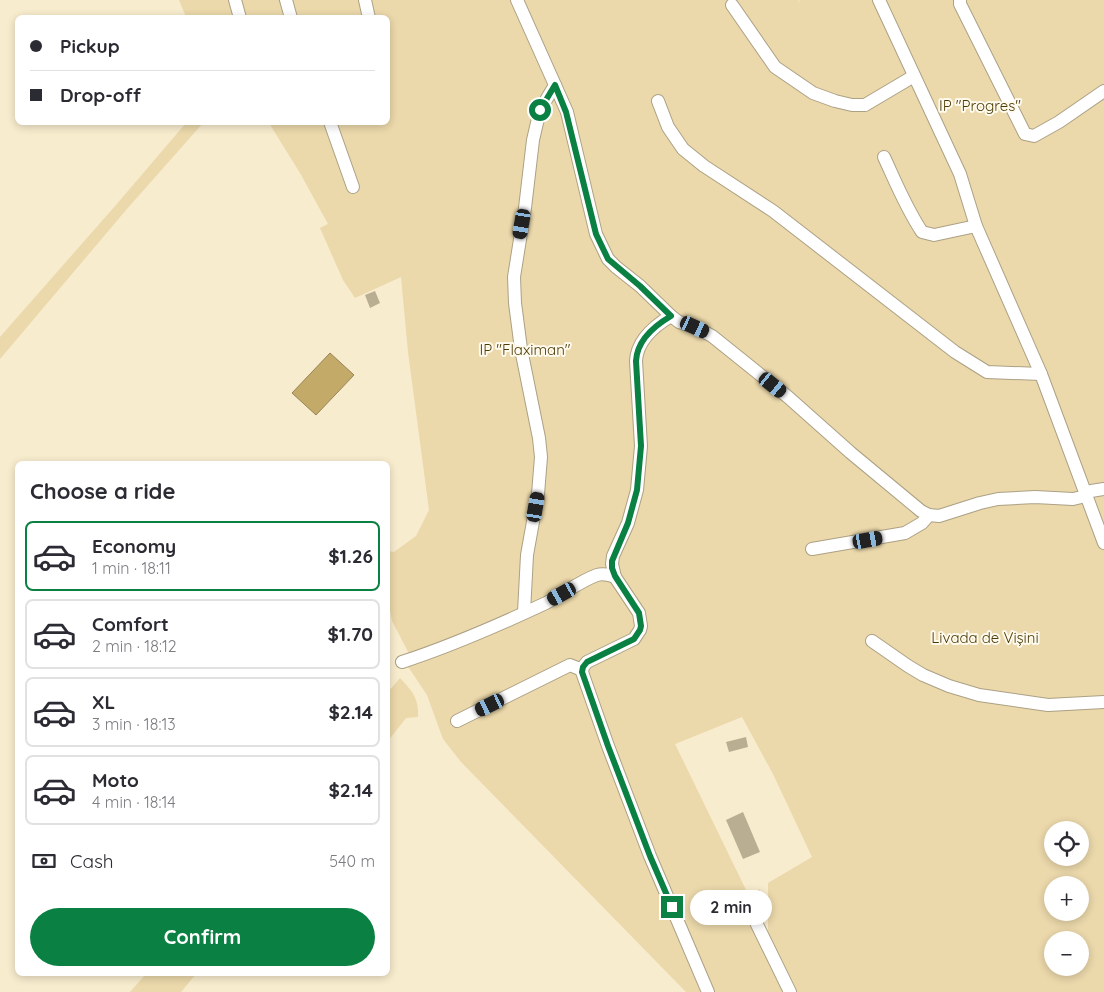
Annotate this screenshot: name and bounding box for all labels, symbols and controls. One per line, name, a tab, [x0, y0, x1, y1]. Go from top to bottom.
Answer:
text: Pickup	[60, 34, 120, 58]
text: Drop-off	[60, 83, 141, 107]
park label: IP "Progres"	[939, 96, 1021, 115]
route start	[529, 99, 551, 121]
car	[512, 208, 531, 240]
car	[678, 314, 711, 340]
park label: IP "Flaximan"	[479, 340, 571, 359]
car	[756, 370, 789, 400]
text: Choose a ride	[30, 477, 175, 505]
car	[526, 491, 545, 523]
car	[851, 530, 884, 550]
icon: car	[32, 534, 77, 579]
text: Economy	[92, 534, 176, 558]
text: $1.26	[328, 544, 373, 568]
text: 1 min · 18:11	[92, 558, 171, 578]
car	[545, 580, 578, 608]
icon: car	[32, 612, 77, 657]
text: Comfort	[92, 612, 169, 636]
text: $1.70	[327, 622, 373, 646]
park label: Livada de Vișini	[931, 628, 1039, 647]
text: 2 min · 18:12	[92, 636, 177, 656]
icon: car	[32, 690, 77, 735]
text: XL	[92, 690, 115, 714]
car	[473, 692, 506, 718]
text: $2.14	[329, 700, 373, 724]
text: 3 min · 18:13	[92, 714, 176, 734]
icon: car	[32, 768, 77, 813]
text: Moto	[92, 768, 139, 792]
text: $2.14	[329, 778, 373, 802]
text: 4 min · 18:14	[92, 792, 176, 812]
map controls	[1044, 821, 1089, 976]
button: locate	[1044, 821, 1089, 866]
icon: cash	[30, 847, 58, 875]
text: Cash	[70, 849, 114, 873]
text: 540 m	[329, 851, 375, 871]
button: +	[1044, 876, 1089, 921]
callout: 2 min	[690, 890, 772, 924]
route end	[661, 896, 683, 918]
text: 2 min	[710, 897, 752, 917]
button: Confirm	[30, 908, 375, 966]
button: −	[1044, 931, 1089, 976]

